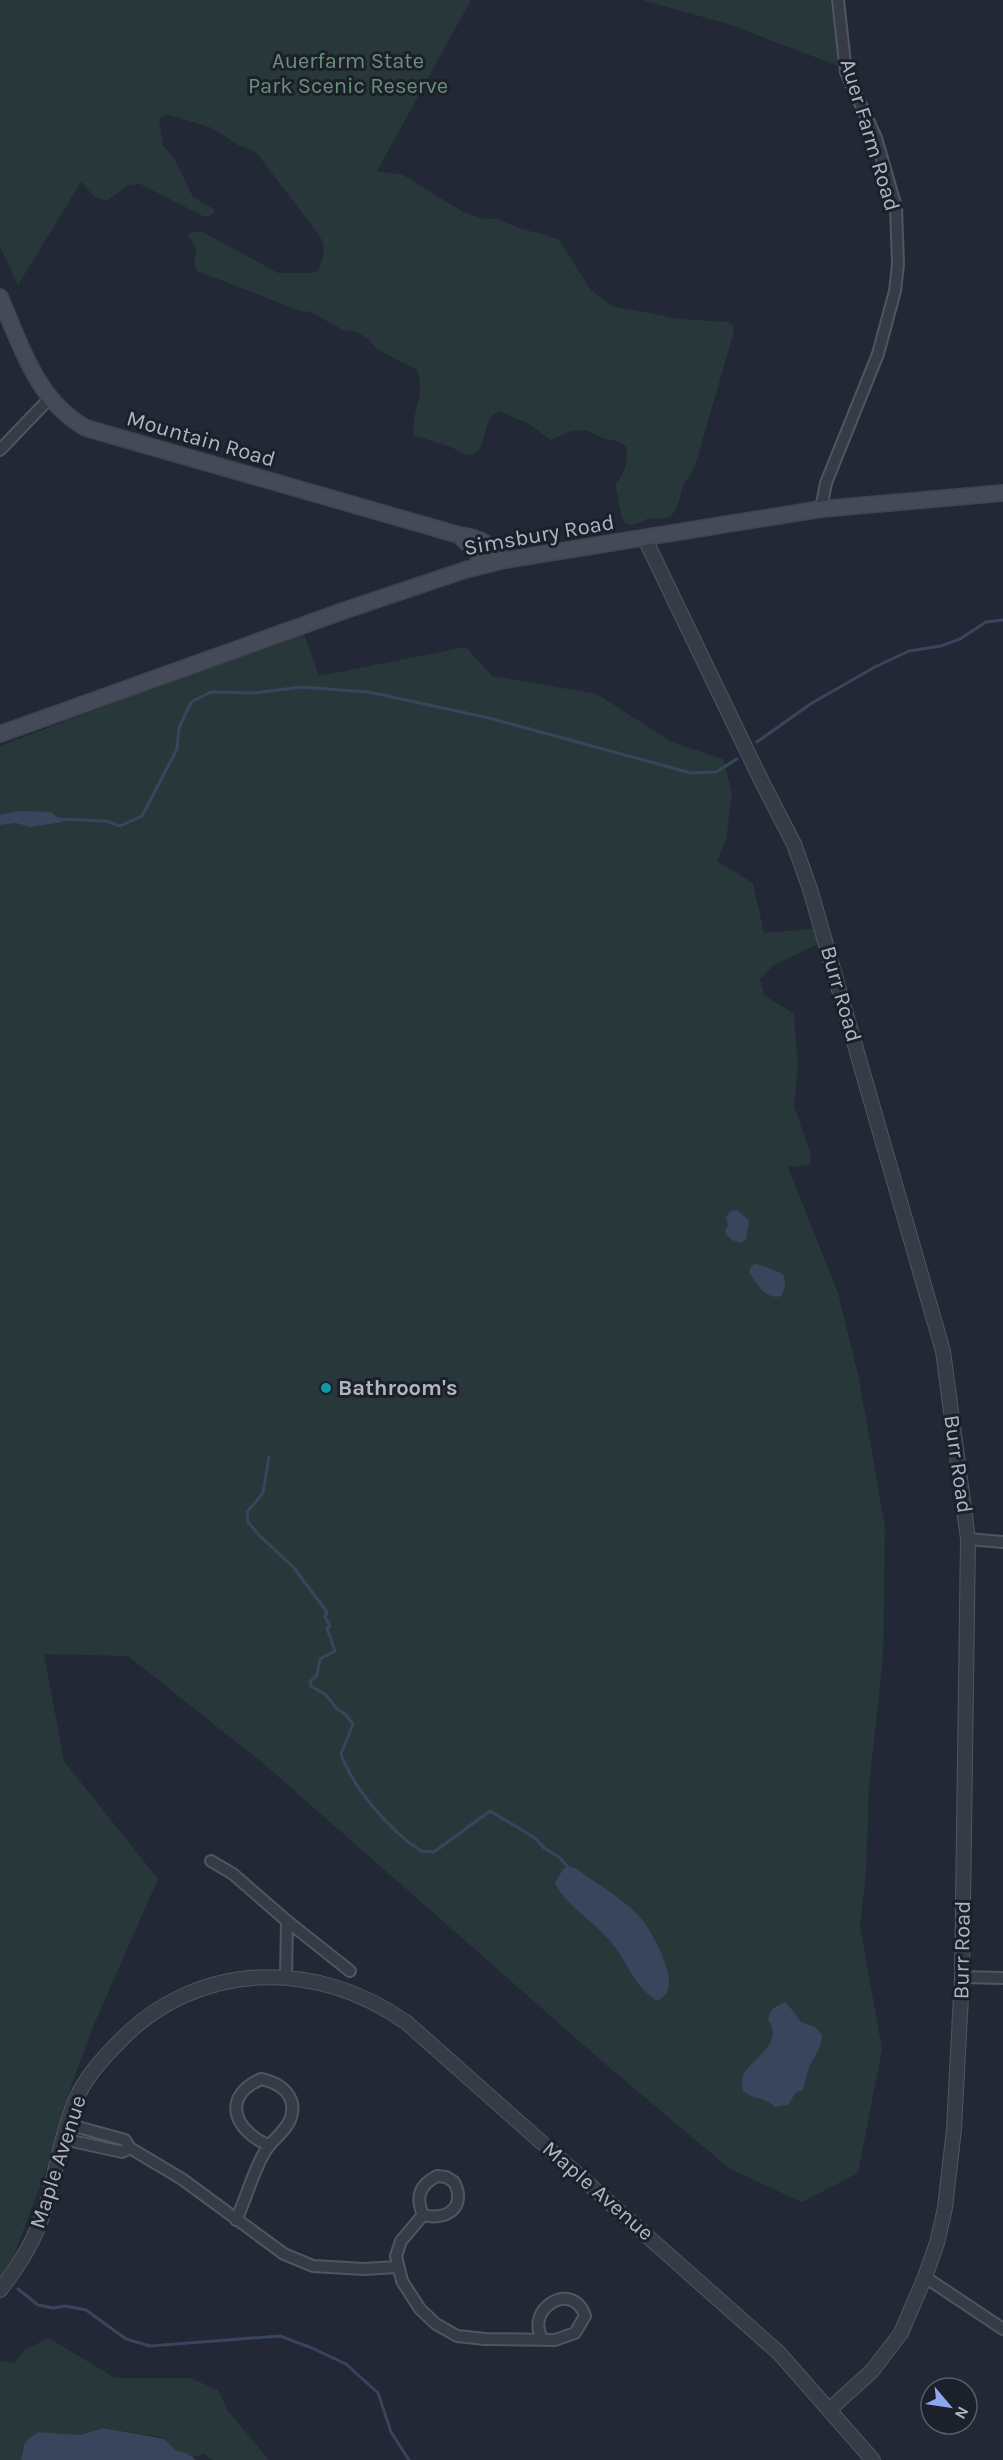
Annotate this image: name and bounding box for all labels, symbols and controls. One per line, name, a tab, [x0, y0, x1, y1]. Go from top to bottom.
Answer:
park label: Auerfarm State Park Scenic Reserve	[248, 48, 448, 99]
street label: Auer Farm Road	[834, 56, 906, 214]
street label: Mountain Road	[124, 405, 278, 473]
street label: Simsbury Road	[462, 509, 616, 561]
street label: Burr Road	[815, 943, 867, 1045]
place label: Bathroom's	[338, 1375, 457, 1401]
marker: Bathroom's	[319, 1381, 333, 1395]
street label: Burr Road	[938, 1413, 978, 1515]
street label: Burr Road	[948, 1900, 976, 2000]
street label: Maple Avenue	[24, 2092, 92, 2232]
street label: Maple Avenue	[537, 2136, 659, 2246]
north arrow	[919, 2376, 979, 2436]
text: N	[951, 2403, 973, 2423]

